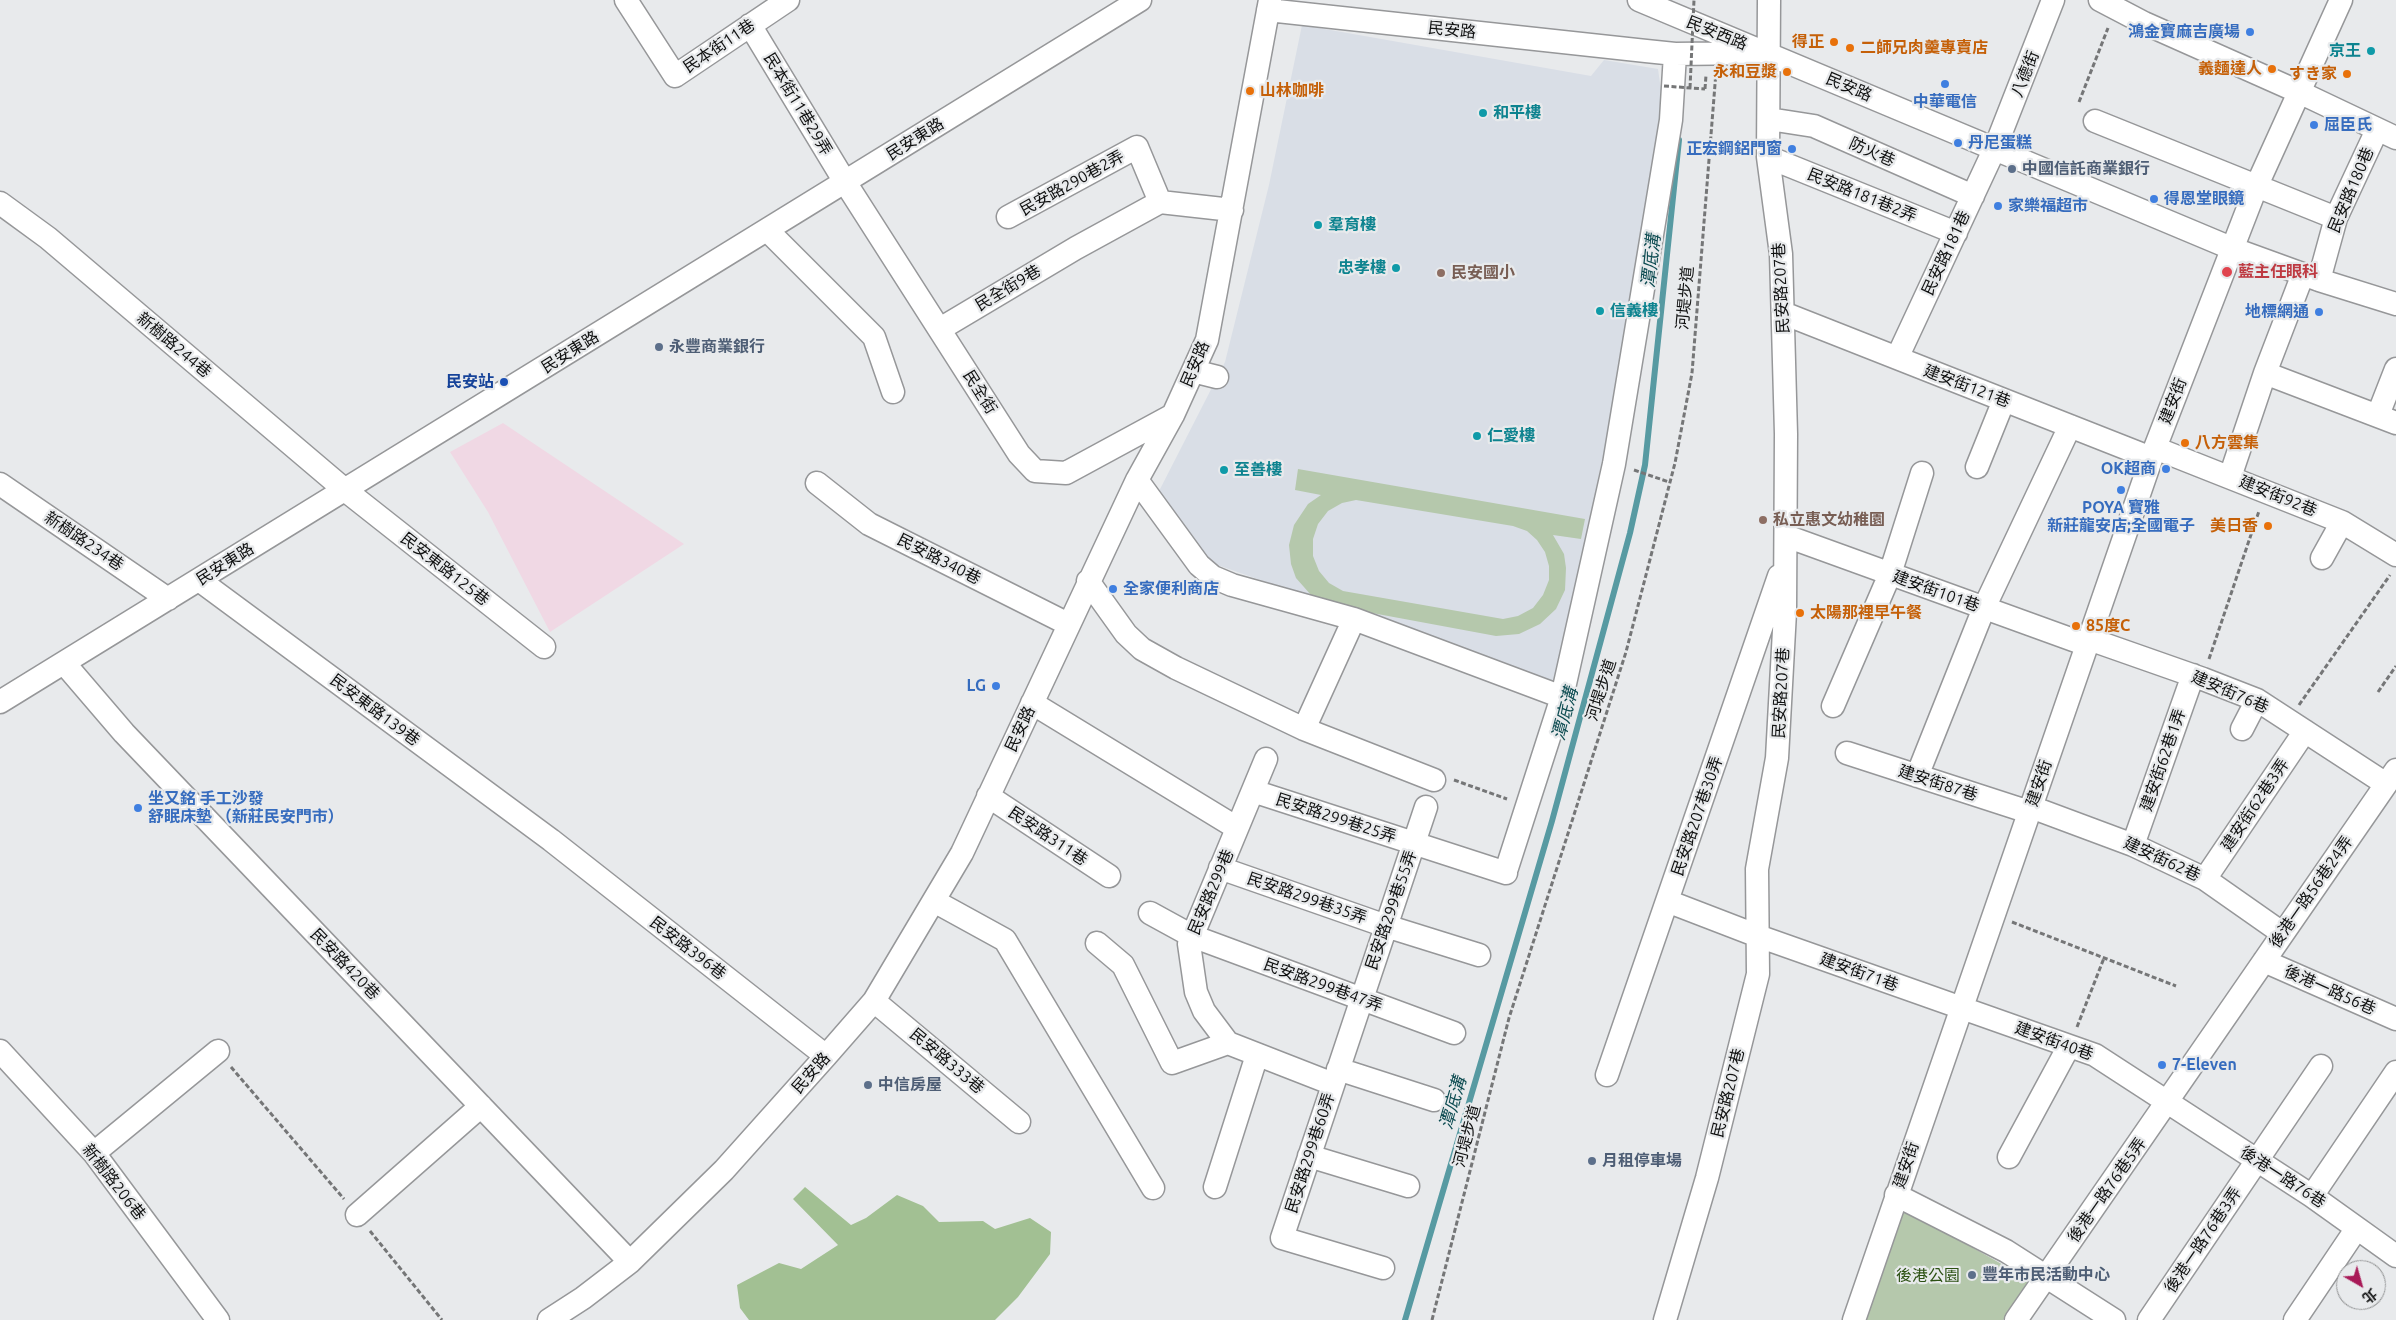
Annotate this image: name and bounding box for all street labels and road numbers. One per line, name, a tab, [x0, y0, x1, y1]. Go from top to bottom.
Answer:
street label: 民安西路	[1684, 12, 1750, 54]
street label: 民本街11巷	[680, 15, 758, 77]
street label: 民安路	[1427, 18, 1477, 42]
street label: 八德街	[2007, 48, 2043, 100]
street label: 民本街11巷29弄	[760, 49, 836, 159]
street label: 民安路	[1823, 69, 1875, 105]
street label: 民安東路	[883, 114, 947, 164]
street label: 防火巷	[1846, 133, 1898, 171]
street label: 民安路180巷	[2324, 144, 2378, 236]
street label: 民安路290巷2弄	[1017, 146, 1127, 220]
street label: 民安路181巷2弄	[1805, 164, 1919, 226]
street label: 民安路181巷	[1918, 208, 1974, 298]
street label: 民安路207巷	[1769, 242, 1793, 334]
street label: 民全街9巷	[972, 261, 1044, 315]
street label: 河堤步道	[1673, 265, 1697, 331]
street label: 新樹路244巷	[133, 308, 215, 382]
street label: 民安東路	[538, 327, 602, 377]
street label: 民安路	[1177, 338, 1213, 390]
street label: 建安街121巷	[1921, 361, 2013, 411]
street label: 民全街	[959, 367, 1001, 417]
street label: 建安街	[2155, 375, 2191, 427]
street label: 建安街92巷	[2236, 472, 2320, 520]
street label: 新樹路234巷	[41, 508, 127, 574]
street label: 民安東路125巷	[397, 528, 493, 610]
street label: 民安路340巷	[894, 530, 984, 588]
street label: 民安東路	[193, 539, 257, 589]
street label: 建安街101巷	[1890, 566, 1982, 616]
street label: 民安路207巷	[1769, 647, 1793, 739]
street label: 河堤步道	[1582, 657, 1620, 723]
street label: 建安街76巷	[2188, 667, 2272, 717]
street label: 民安東路139巷	[326, 670, 424, 750]
street label: 民安路	[1001, 703, 1039, 755]
street label: 建安街62巷1弄	[2136, 706, 2190, 814]
street label: 民安路207巷30弄	[1668, 754, 1726, 878]
street label: 建安街62巷3弄	[2217, 755, 2293, 855]
street label: 建安街	[2022, 757, 2056, 809]
street label: 建安街87巷	[1896, 761, 1980, 805]
street label: 民安路299巷25弄	[1274, 790, 1398, 846]
street label: 民安路311巷	[1005, 803, 1091, 869]
street label: 後港一路56巷24弄	[2265, 832, 2357, 952]
street label: 建安街62巷	[2121, 833, 2203, 885]
street label: 民安路299巷	[1184, 846, 1238, 938]
street label: 民安路299巷55弄	[1362, 848, 1420, 972]
street label: 民安路299巷35弄	[1245, 869, 1369, 927]
street label: 民安路396巷	[646, 912, 730, 984]
street label: 民安路420巷	[306, 925, 384, 1003]
street label: 建安街71巷	[1817, 949, 1901, 995]
street label: 民安路299巷47弄	[1261, 955, 1385, 1015]
street label: 後港一路56巷	[2281, 961, 2379, 1019]
street label: 建安街40巷	[2012, 1018, 2096, 1064]
street label: 民安路333巷	[906, 1024, 988, 1098]
street label: 民安路207巷	[1708, 1046, 1748, 1140]
street label: 民安路	[788, 1049, 834, 1097]
street label: 民安路299巷60弄	[1282, 1091, 1338, 1215]
street label: 河堤步道	[1449, 1103, 1485, 1169]
street label: 後港一路76巷5弄	[2064, 1134, 2150, 1246]
street label: 建安街	[1889, 1139, 1923, 1191]
street label: 新樹路206巷	[78, 1140, 150, 1224]
street label: 後港一路76巷	[2237, 1142, 2329, 1212]
street label: 後港一路76巷3弄	[2161, 1184, 2245, 1296]

